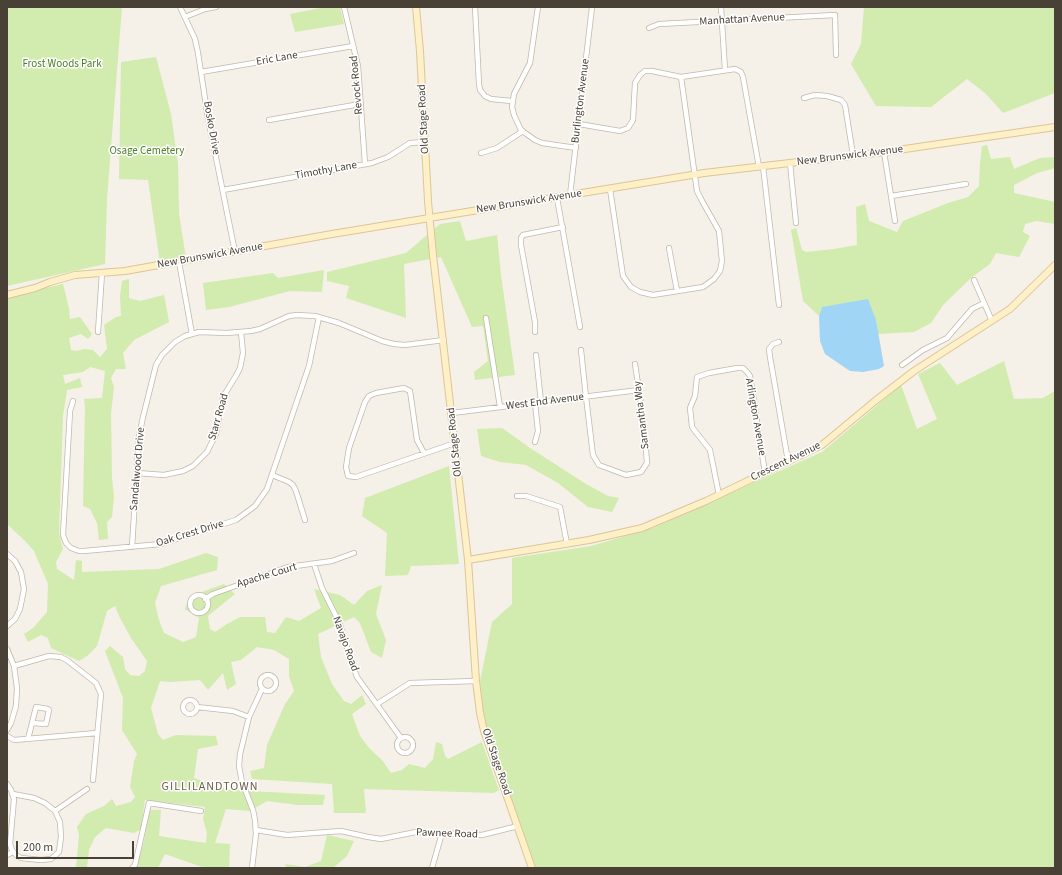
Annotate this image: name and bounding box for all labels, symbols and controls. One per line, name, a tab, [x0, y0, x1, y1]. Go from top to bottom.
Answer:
street label: Manhattan Avenue	[699, 11, 785, 29]
street label: Eric Lane	[255, 49, 299, 69]
street label: Revock Road	[348, 55, 366, 115]
park label: Frost Woods Park	[22, 58, 102, 72]
street label: Burlington Avenue	[569, 58, 593, 144]
street label: Old Stage Road	[416, 84, 432, 154]
street label: Bosko Drive	[200, 100, 222, 156]
street label: New Brunswick Avenue	[796, 143, 904, 169]
park label: Osage Cemetery	[110, 145, 184, 159]
street label: Timothy Lane	[294, 159, 358, 183]
street label: New Brunswick Avenue	[475, 187, 583, 217]
street label: New Brunswick Avenue	[156, 240, 264, 272]
street label: Arlington Avenue	[742, 377, 768, 457]
street label: Samantha Way	[631, 380, 653, 450]
street label: West End Avenue	[505, 391, 585, 413]
street label: Starr Road	[206, 392, 232, 442]
street label: Old Stage Road	[445, 407, 465, 477]
street label: Sandalwood Drive	[128, 427, 148, 511]
street label: Crescent Avenue	[749, 439, 823, 485]
street label: Oak Crest Drive	[155, 517, 225, 551]
street label: Apache Court	[235, 561, 299, 591]
street label: Navajo Road	[329, 615, 361, 673]
street label: Old Stage Road	[478, 727, 514, 797]
district label: GILLILANDTOWN	[162, 780, 258, 794]
street label: Pawnee Road	[416, 826, 478, 842]
scale bar	[18, 833, 136, 859]
text: 200 m	[23, 839, 53, 856]

